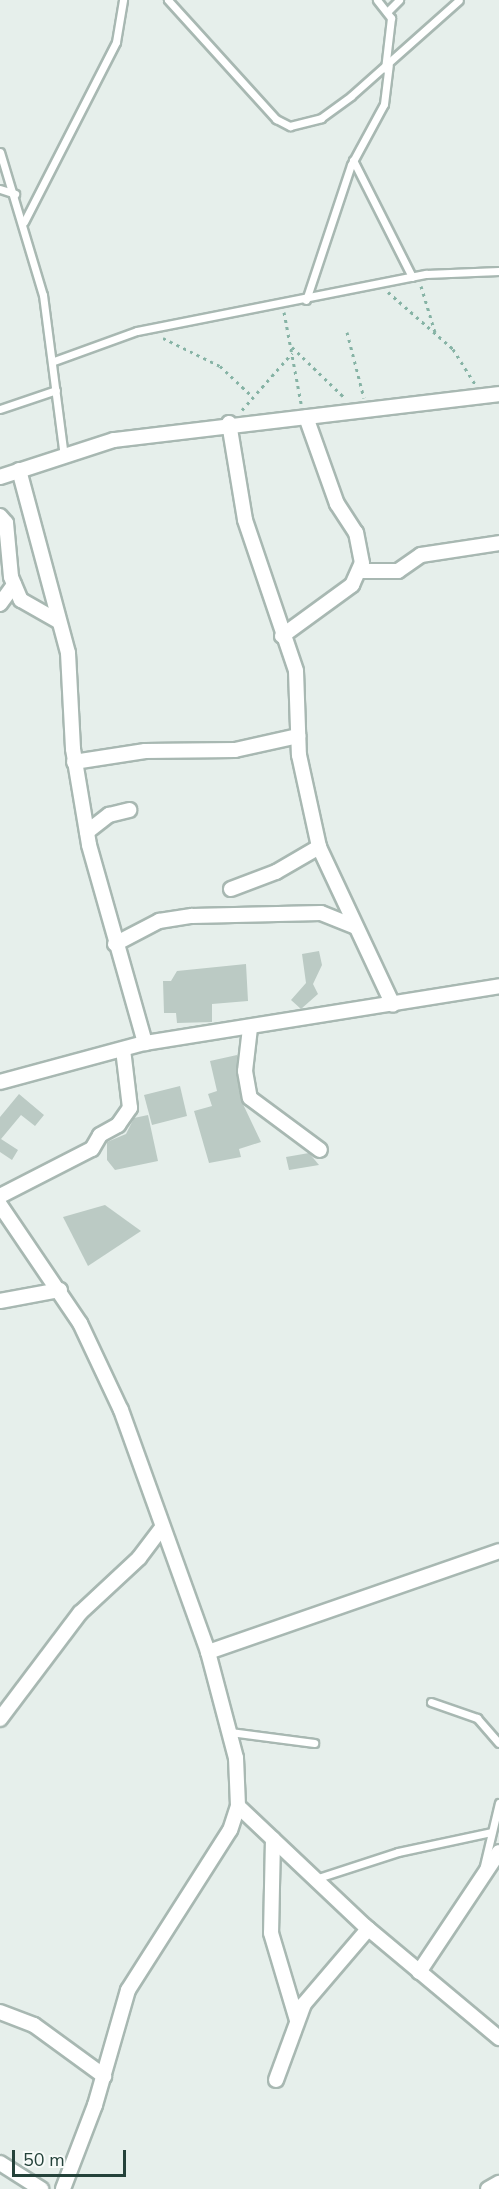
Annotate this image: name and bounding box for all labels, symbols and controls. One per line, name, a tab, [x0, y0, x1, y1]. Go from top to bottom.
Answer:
scale bar	[15, 2138, 129, 2176]
text: 50 m	[23, 2148, 65, 2172]

